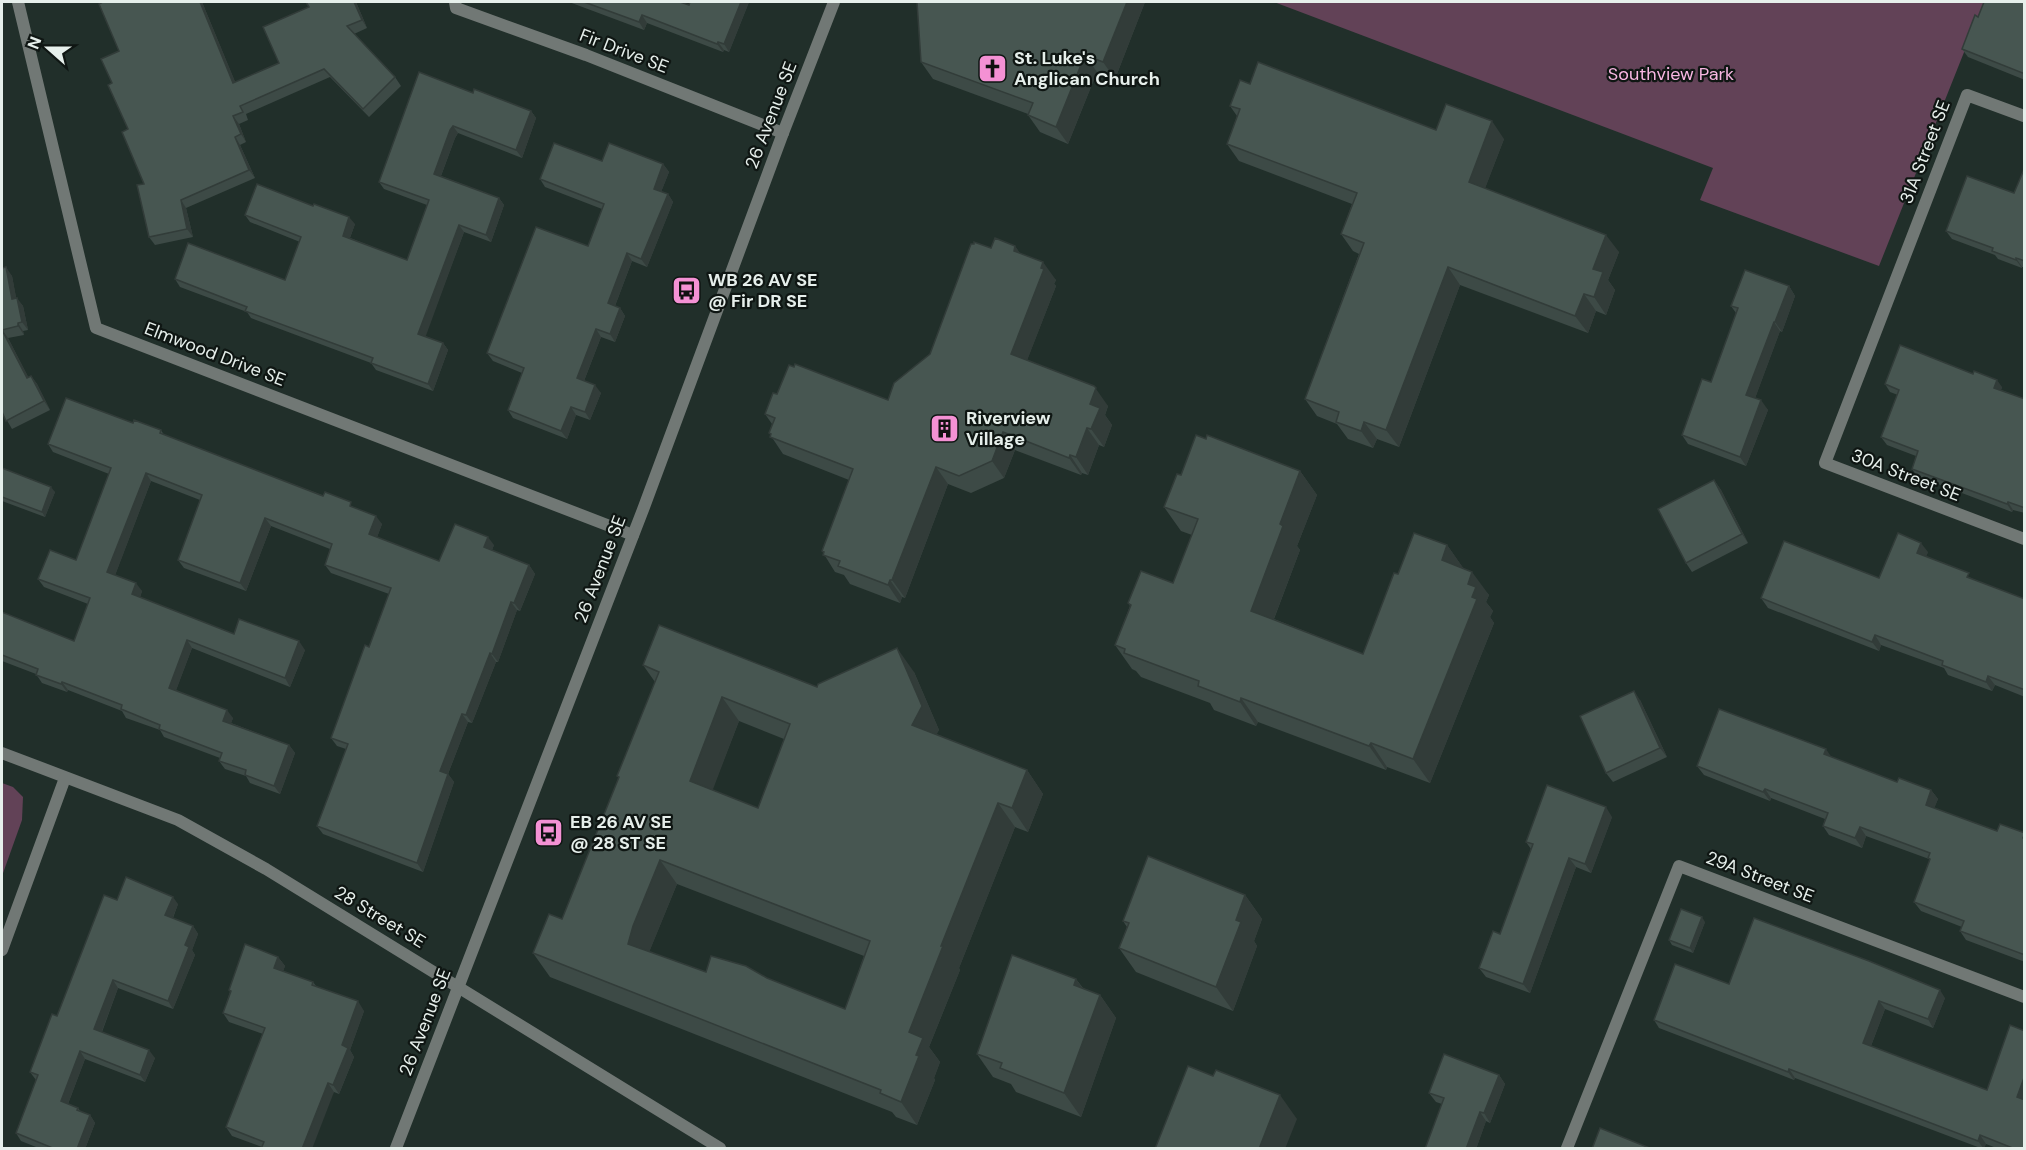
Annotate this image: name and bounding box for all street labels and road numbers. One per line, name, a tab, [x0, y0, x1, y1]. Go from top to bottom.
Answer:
street label: Fir Drive SE	[576, 23, 672, 79]
street label: 26 Avenue SE	[740, 58, 802, 172]
street label: 31A Street SE	[1894, 97, 1956, 207]
street label: Elmwood Drive SE	[141, 316, 289, 392]
street label: 30A Street SE	[1848, 443, 1964, 507]
street label: 26 Avenue SE	[569, 512, 631, 626]
street label: 29A Street SE	[1703, 845, 1817, 909]
street label: 28 Street SE	[330, 880, 430, 954]
street label: 26 Avenue SE	[394, 965, 456, 1079]

